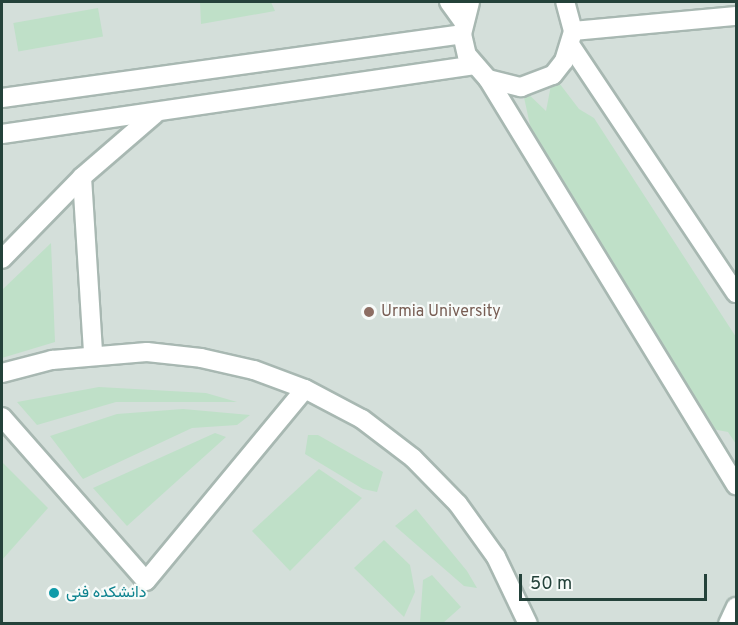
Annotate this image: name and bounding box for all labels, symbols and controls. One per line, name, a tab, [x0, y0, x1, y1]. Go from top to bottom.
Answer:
place label: Urmia University	[381, 302, 501, 322]
marker: Urmia University	[362, 305, 376, 319]
scale bar	[522, 562, 710, 600]
text: 50 m	[530, 573, 572, 596]
place label: دانشکده فنی	[66, 583, 146, 603]
marker: دانشکده فنی	[47, 586, 61, 600]

